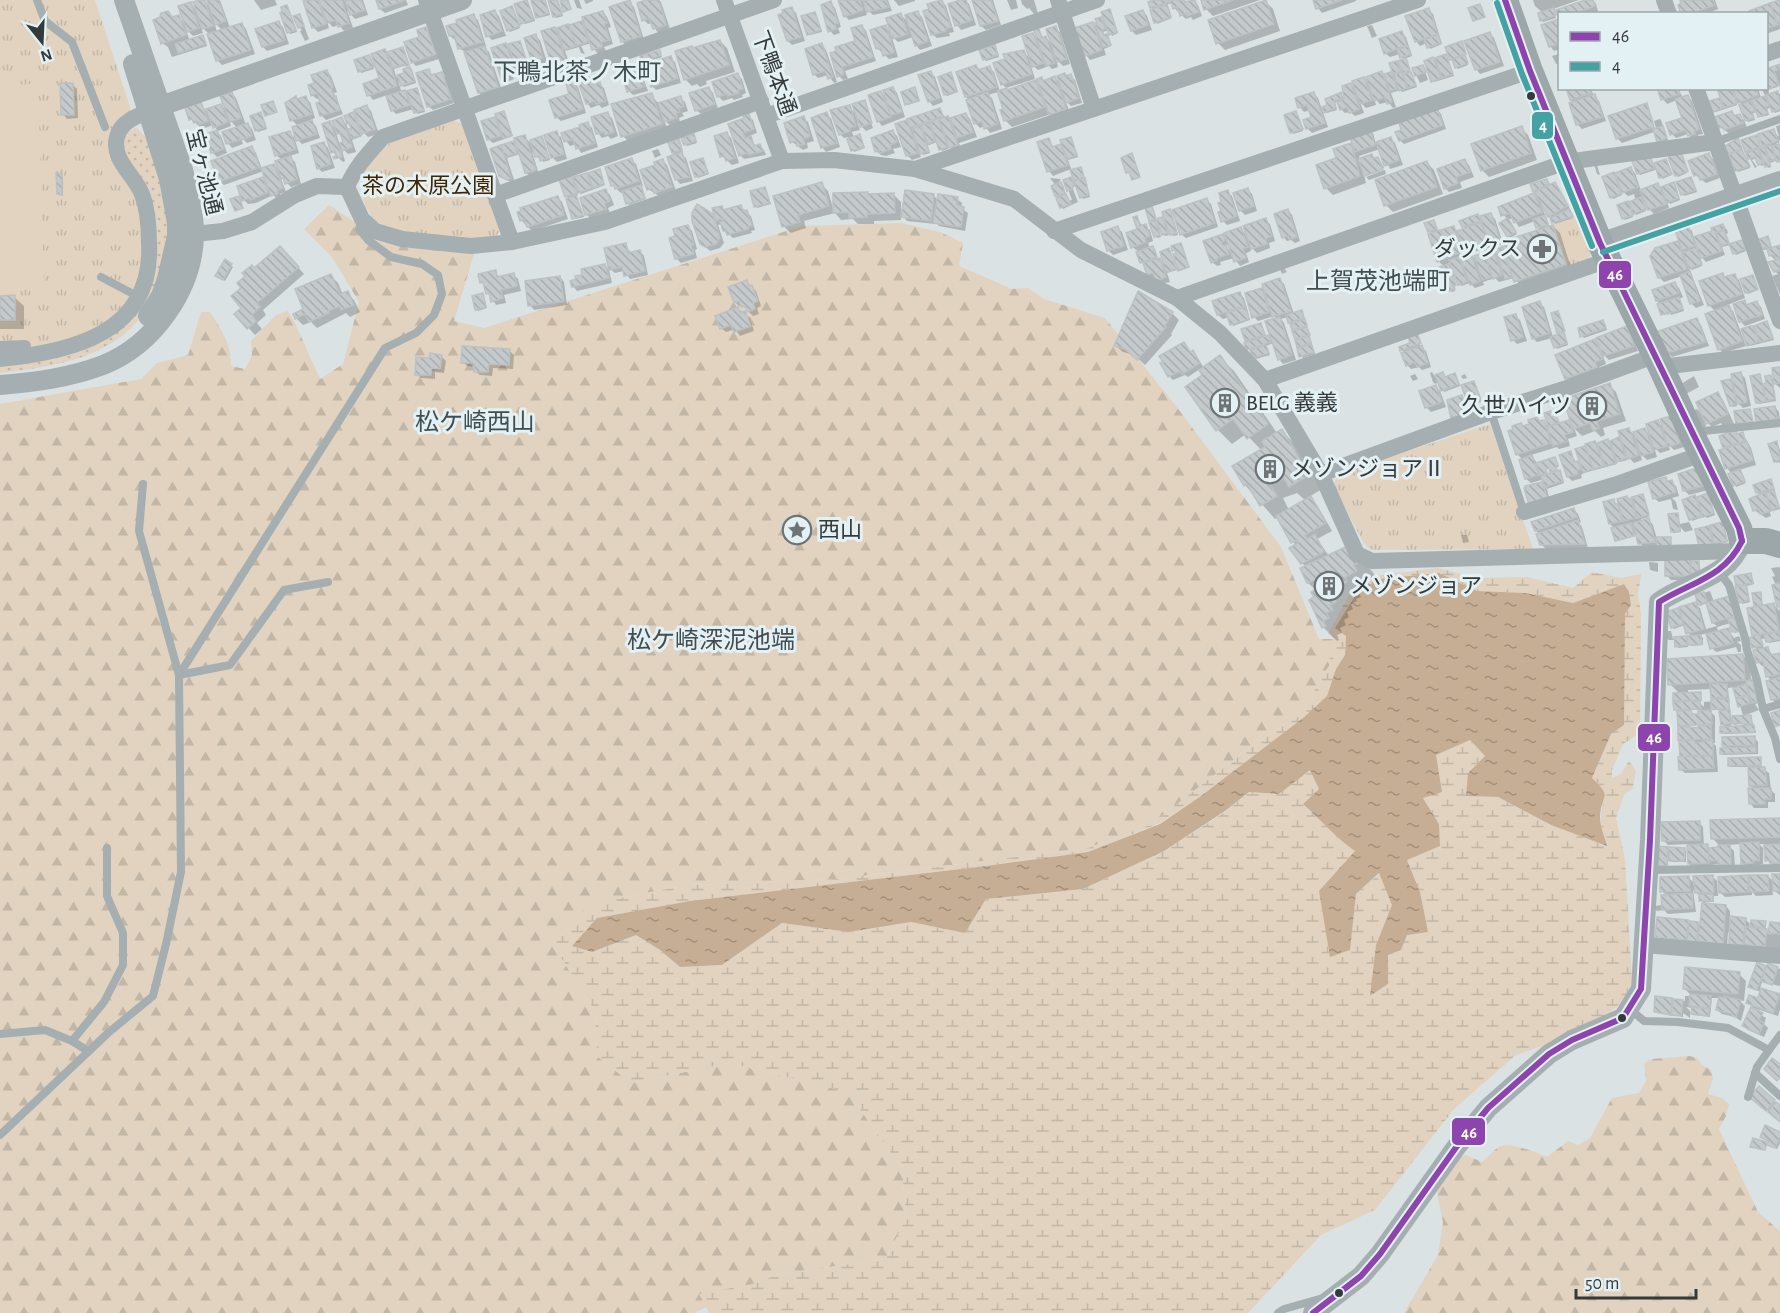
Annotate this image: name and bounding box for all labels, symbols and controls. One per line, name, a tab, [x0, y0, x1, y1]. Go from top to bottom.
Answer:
north arrow	[12, 12, 72, 72]
legend	[1558, 12, 1768, 90]
street label: 下鴨本通	[749, 28, 800, 118]
text: 46	[1612, 28, 1629, 46]
text: N	[39, 46, 54, 65]
text: 4	[1612, 58, 1621, 76]
district label: 下鴨北茶ノ木町	[493, 59, 661, 85]
unlabelled marker	[1525, 90, 1537, 102]
line badge: 4	[1531, 111, 1554, 140]
text: 4	[1539, 118, 1547, 134]
street label: 宝ヶ池通	[183, 126, 226, 217]
park label: 茶の木原公園	[362, 174, 494, 197]
pharmacy icon: ダックス	[1526, 233, 1558, 265]
place label: ダックス	[1434, 237, 1521, 260]
line badge: 46	[1598, 260, 1632, 289]
text: 46	[1607, 267, 1623, 283]
district label: 上賀茂池端町	[1306, 268, 1450, 294]
building icon: BELG 義義	[1209, 387, 1241, 419]
building icon: 久世ハイツ	[1576, 390, 1608, 422]
place label: BELG 義義	[1246, 391, 1338, 414]
place label: 久世ハイツ	[1461, 394, 1571, 417]
district label: 松ケ崎西山	[415, 409, 535, 435]
building icon: メゾンジョアⅡ	[1254, 453, 1286, 485]
place label: メゾンジョアⅡ	[1291, 457, 1445, 480]
place icon: 西山	[781, 514, 813, 546]
place label: 西山	[818, 518, 862, 541]
building icon: メゾンジョア	[1313, 570, 1345, 602]
place label: メゾンジョア	[1350, 574, 1482, 597]
district label: 松ケ崎深泥池端	[627, 627, 795, 653]
line badge: 46	[1637, 723, 1671, 752]
text: 46	[1646, 730, 1662, 746]
unlabelled marker	[1616, 1012, 1628, 1024]
line badge: 46	[1451, 1117, 1486, 1146]
text: 46	[1461, 1125, 1477, 1141]
scale bar	[1576, 1262, 1696, 1300]
text: 50 m	[1585, 1275, 1619, 1293]
unlabelled marker	[1333, 1287, 1345, 1299]

